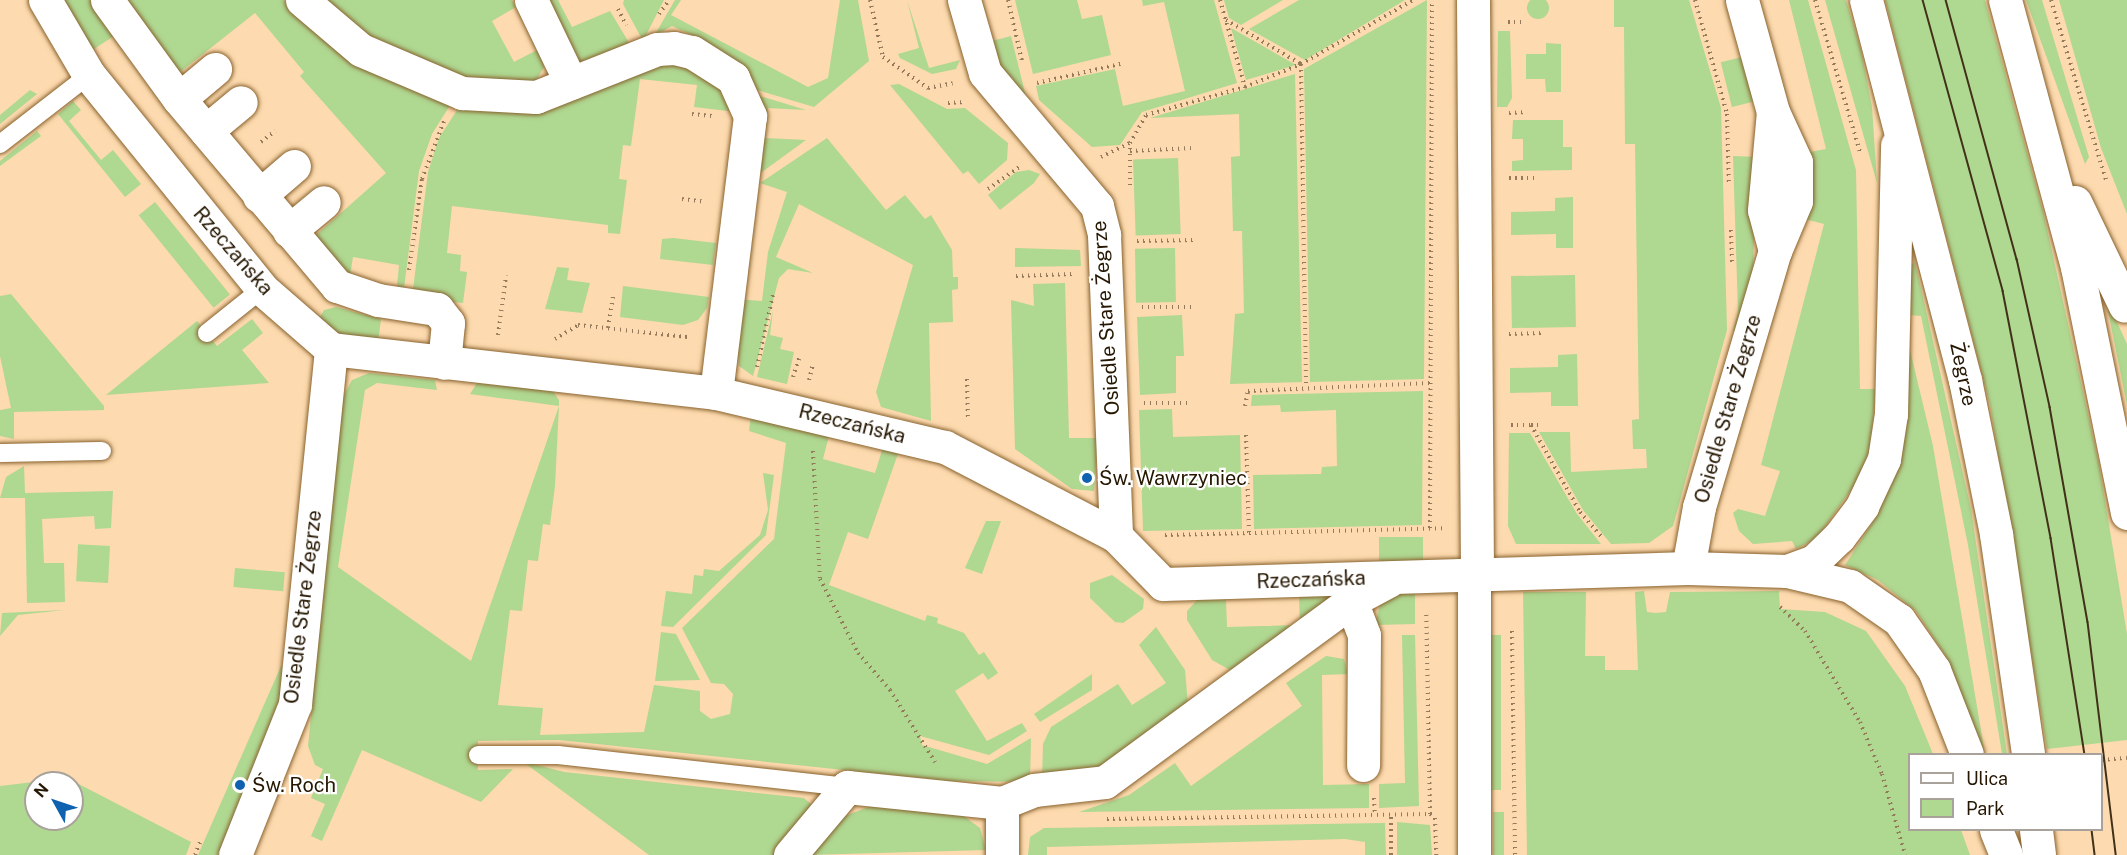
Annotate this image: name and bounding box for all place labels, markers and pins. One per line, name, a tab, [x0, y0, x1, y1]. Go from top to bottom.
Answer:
place label: Św. Wawrzyniec	[1099, 466, 1248, 490]
marker: Św. Wawrzyniec	[1080, 471, 1094, 485]
place label: Św. Roch	[252, 773, 336, 797]
marker: Św. Roch	[233, 778, 247, 792]

